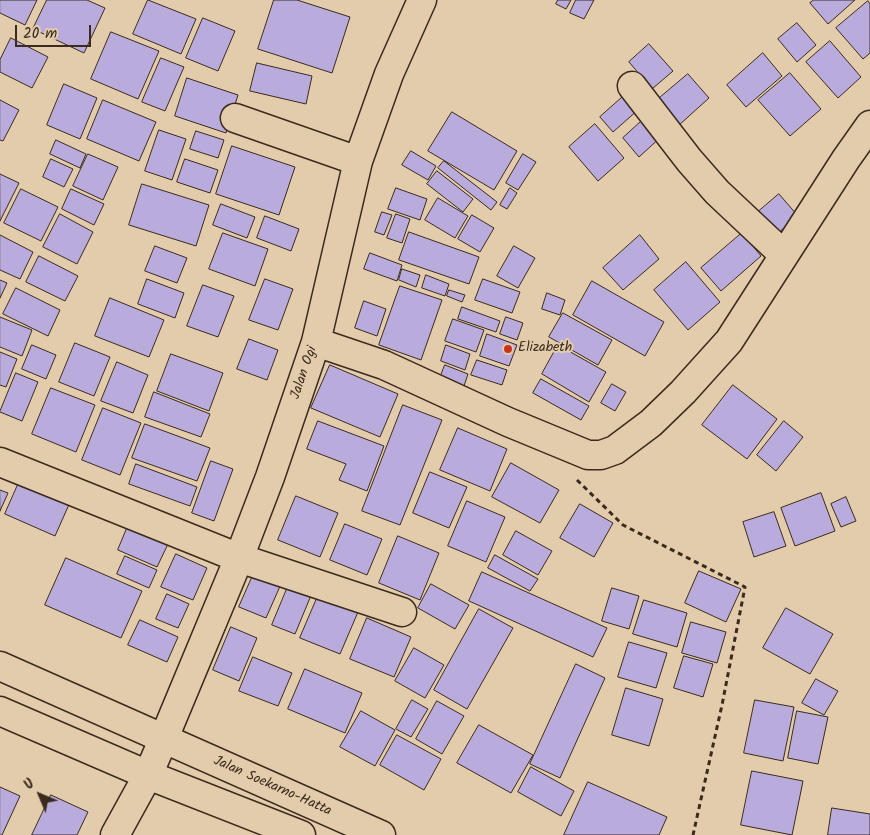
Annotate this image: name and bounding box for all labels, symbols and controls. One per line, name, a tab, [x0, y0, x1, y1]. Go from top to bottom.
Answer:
scale bar	[18, 15, 94, 47]
text: 20 m	[23, 22, 57, 46]
place label: Elizabeth	[518, 341, 572, 357]
marker: Elizabeth	[502, 343, 514, 355]
street label: Jalan Ogi	[288, 344, 322, 402]
street label: Jalan Soekarno-Hatta	[210, 753, 334, 821]
north arrow	[15, 770, 65, 820]
text: U	[19, 774, 40, 795]

